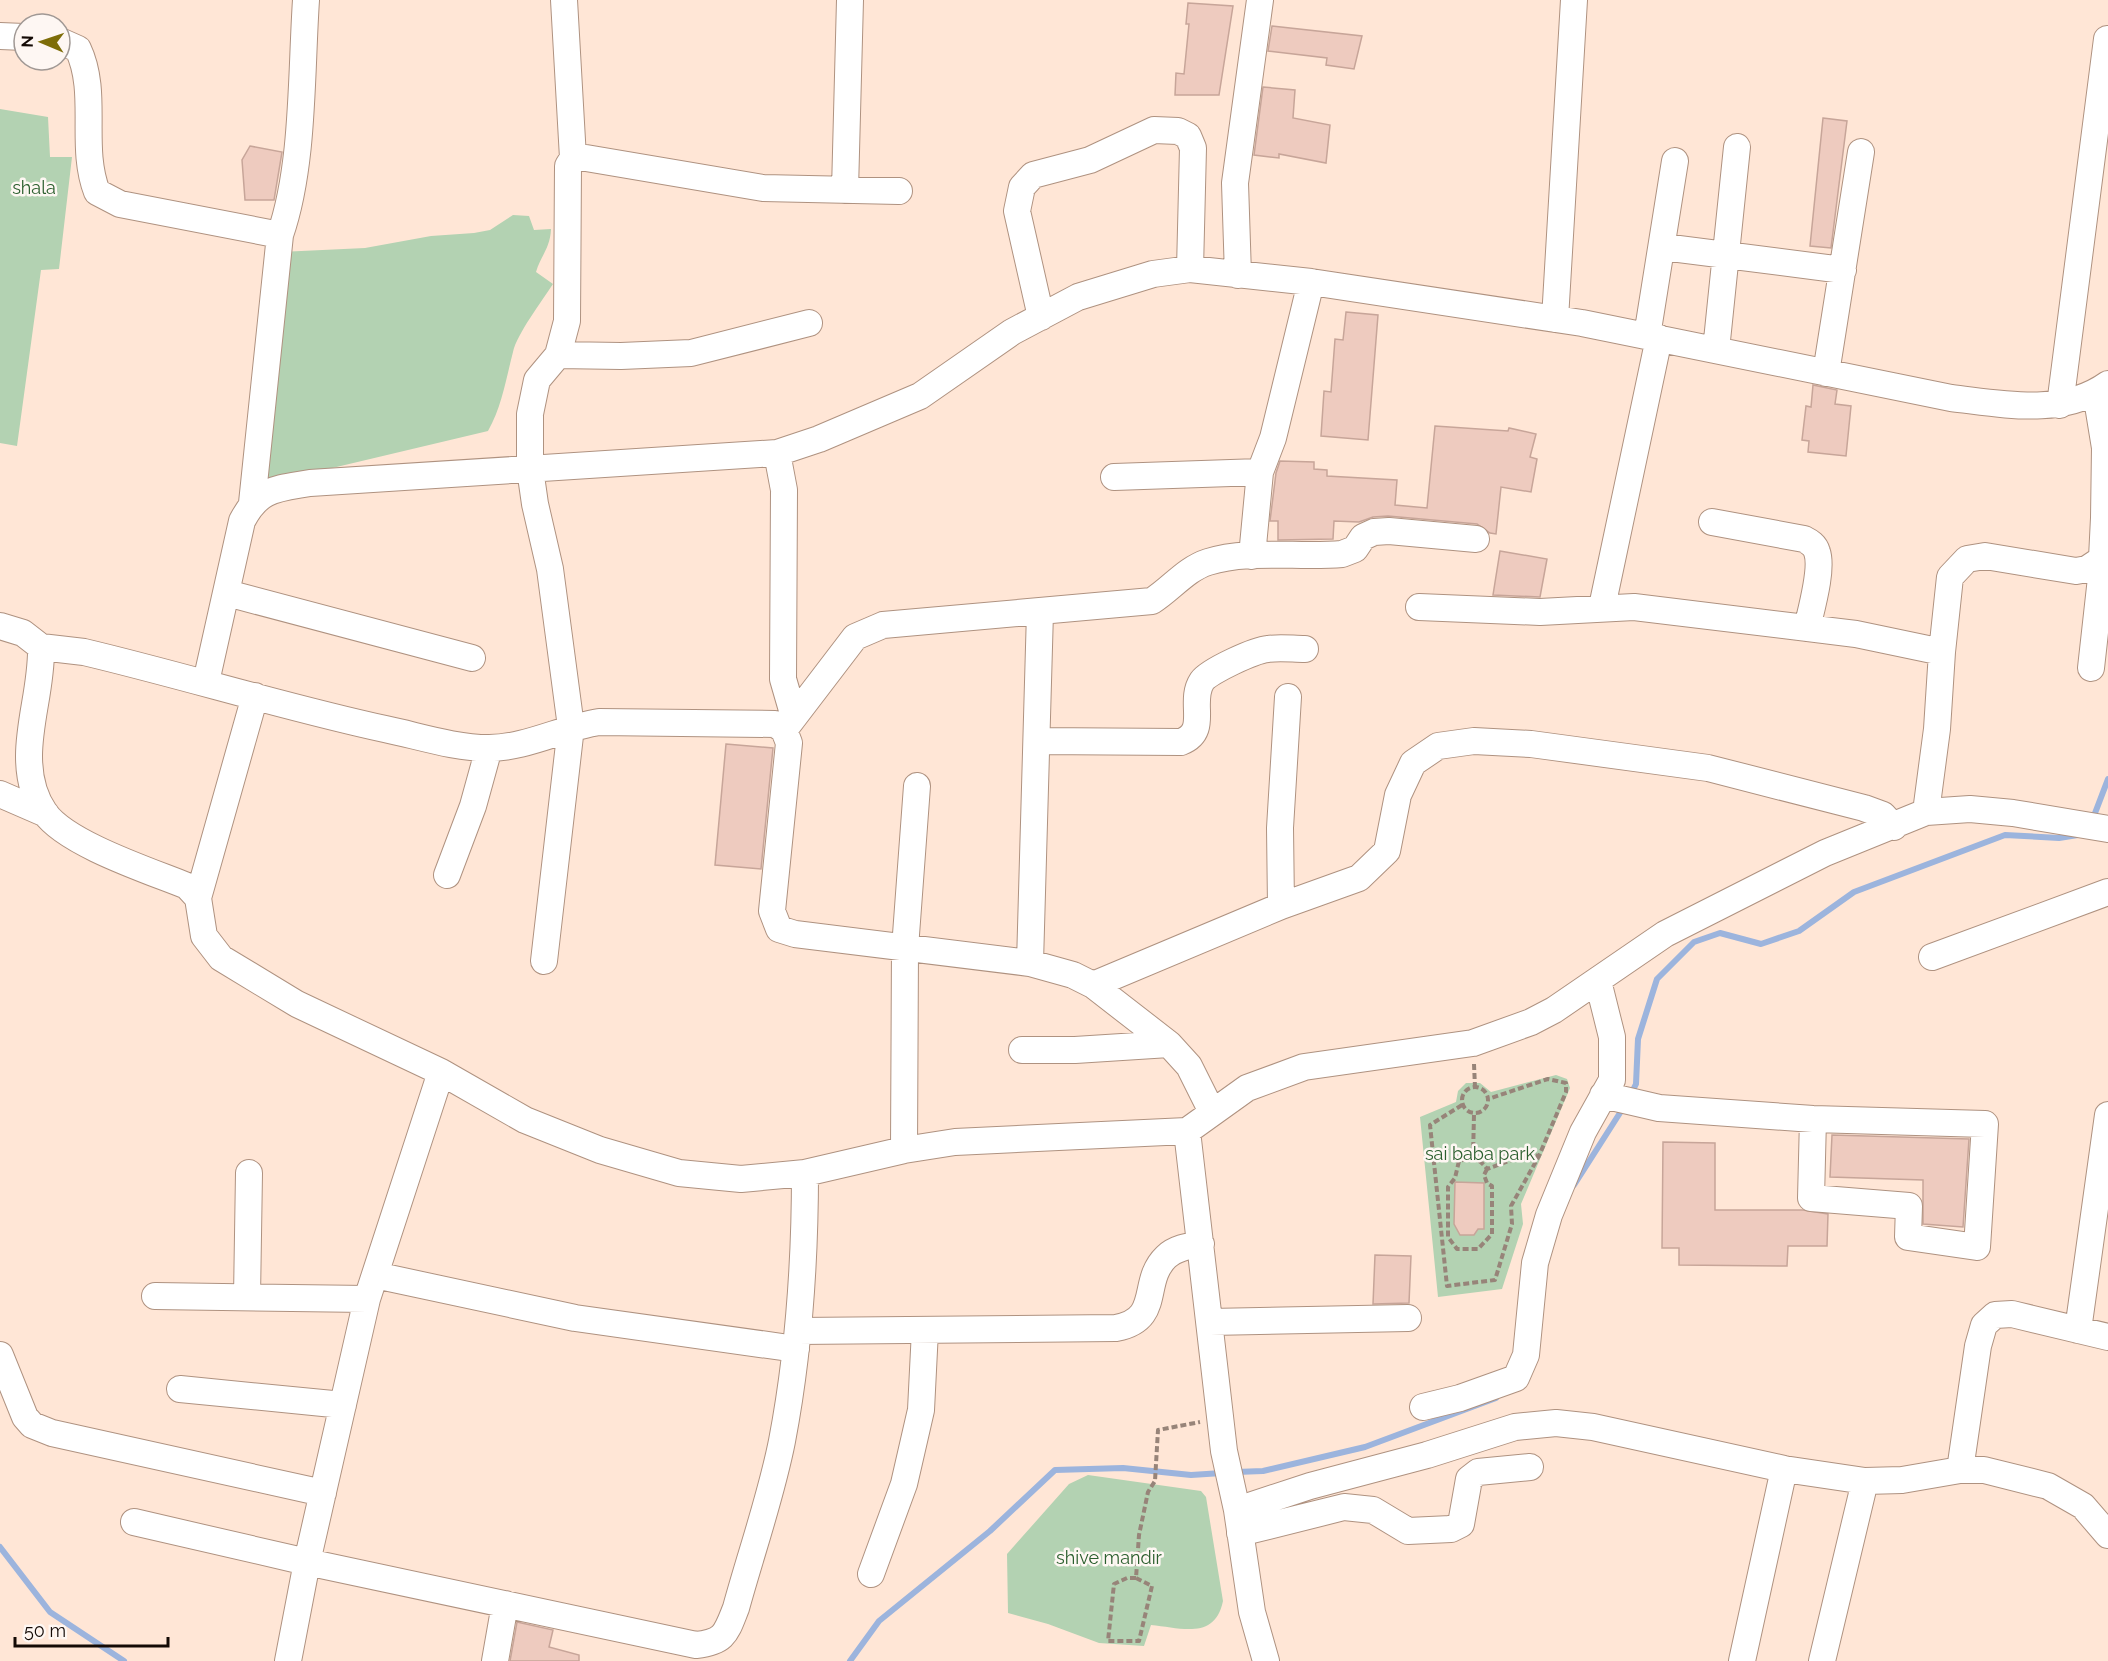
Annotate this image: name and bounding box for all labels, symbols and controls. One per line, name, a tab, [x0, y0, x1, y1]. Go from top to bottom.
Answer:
north arrow	[12, 12, 72, 72]
text: N	[18, 35, 37, 48]
park label: shala	[12, 177, 56, 198]
park label: sai baba park	[1425, 1143, 1536, 1164]
park label: shive mandir	[1056, 1547, 1163, 1568]
scale bar	[15, 1610, 168, 1648]
text: 50 m	[24, 1620, 66, 1641]

